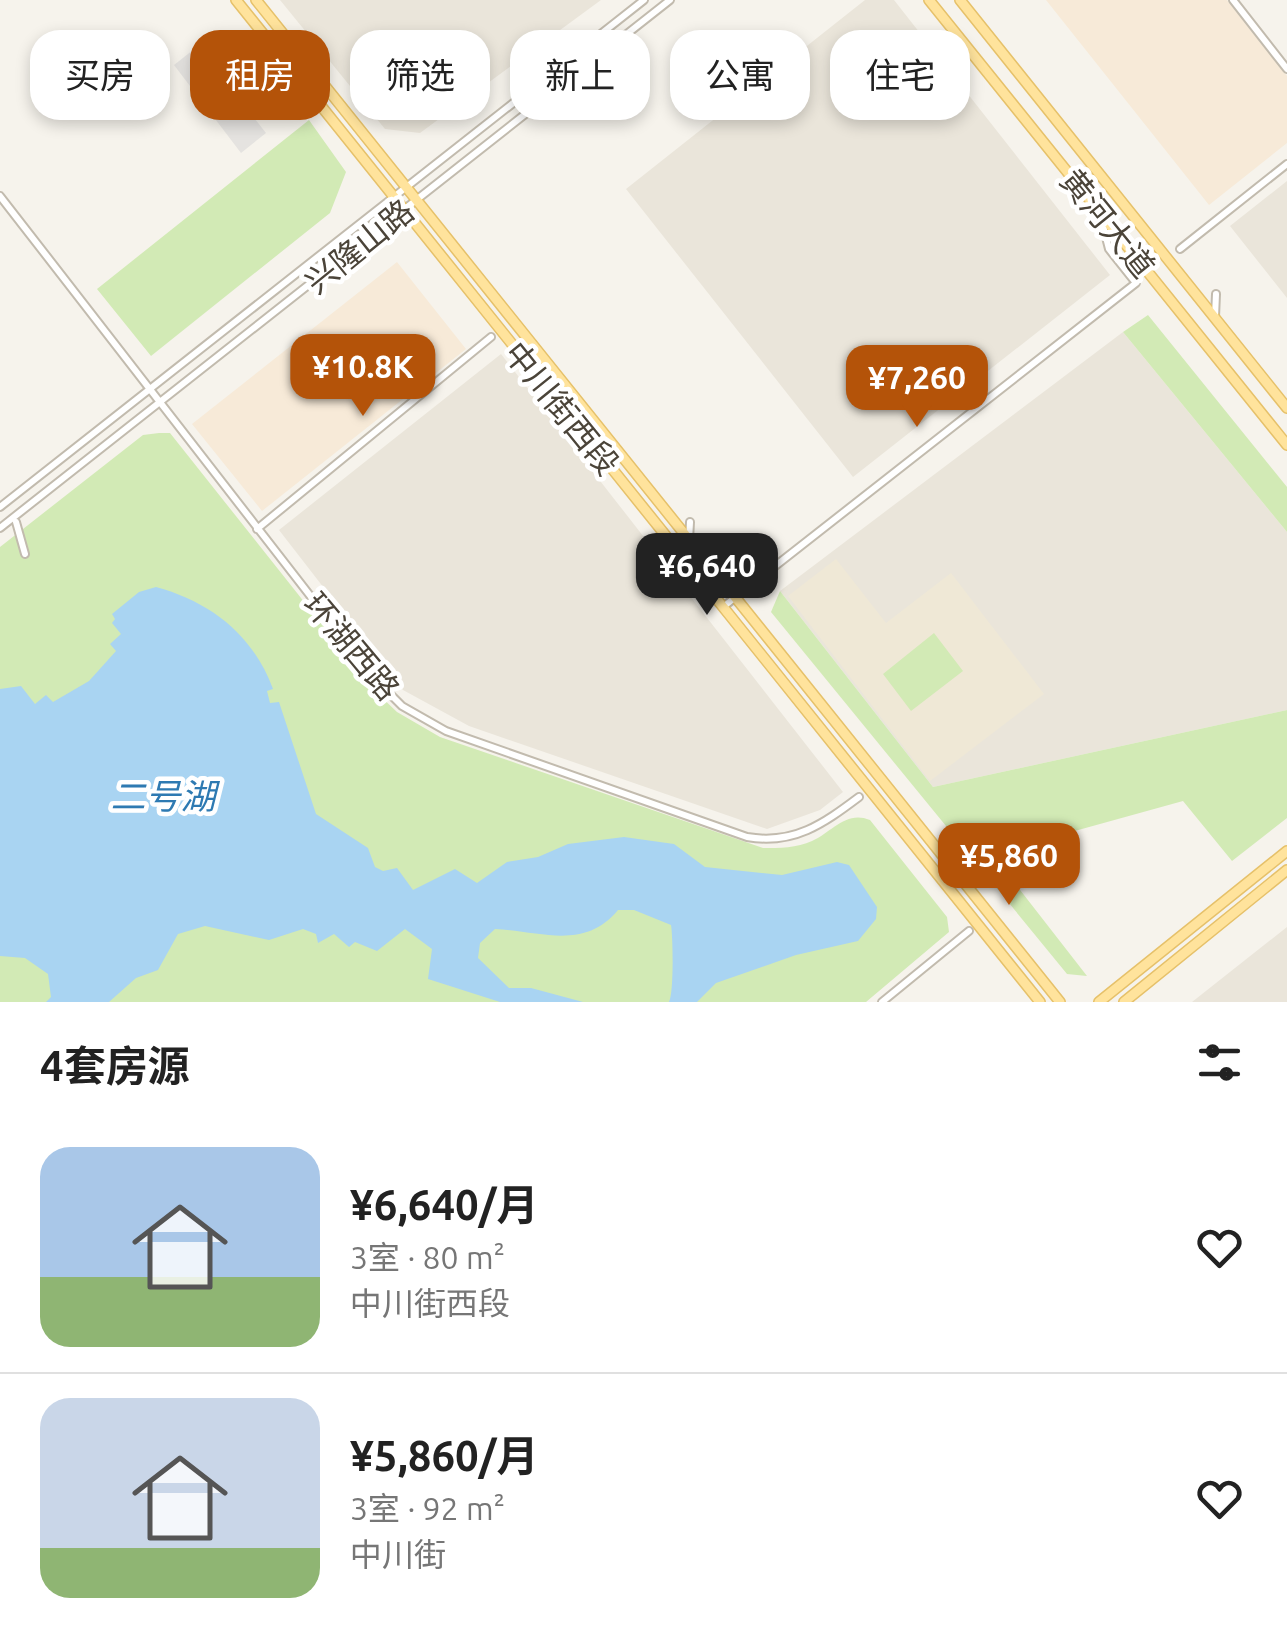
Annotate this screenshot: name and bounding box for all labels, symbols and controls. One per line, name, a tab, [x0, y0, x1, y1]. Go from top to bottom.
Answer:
chip: 买房	[30, 30, 170, 120]
chip: 租房	[190, 30, 330, 120]
chip: 筛选	[350, 30, 490, 120]
chip: 新上	[510, 30, 650, 120]
chip: 公寓	[670, 30, 810, 120]
chip: 住宅	[830, 30, 970, 120]
street label: 黄河大道	[1054, 162, 1162, 284]
street label: 兴隆山路	[298, 192, 420, 300]
pin: ¥10.8K	[282, 334, 444, 419]
street label: 中川街西段	[498, 334, 626, 482]
pin: ¥7,260	[836, 345, 998, 430]
text: ¥10.8K	[312, 348, 414, 384]
text: ¥7,260	[868, 359, 966, 395]
pin: ¥6,640	[626, 533, 788, 618]
text: ¥6,640	[658, 547, 756, 583]
street label: 环湖西路	[297, 585, 407, 707]
water label: 二号湖	[110, 776, 220, 816]
pin: ¥5,860	[928, 823, 1090, 908]
text: ¥5,860	[960, 837, 1058, 873]
icon: filters	[1192, 1035, 1247, 1090]
text: 4套房源	[40, 1042, 190, 1089]
text: ¥6,640/月	[350, 1181, 538, 1228]
icon: home	[120, 1187, 240, 1307]
icon: heart	[1192, 1220, 1247, 1275]
text: 3室 · 80 m²	[350, 1239, 505, 1275]
text: 中川街西段	[350, 1285, 510, 1321]
text: ¥5,860/月	[350, 1432, 538, 1479]
icon: home	[120, 1438, 240, 1558]
icon: heart	[1192, 1471, 1247, 1526]
text: 3室 · 92 m²	[350, 1490, 505, 1526]
text: 中川街	[350, 1536, 446, 1572]

